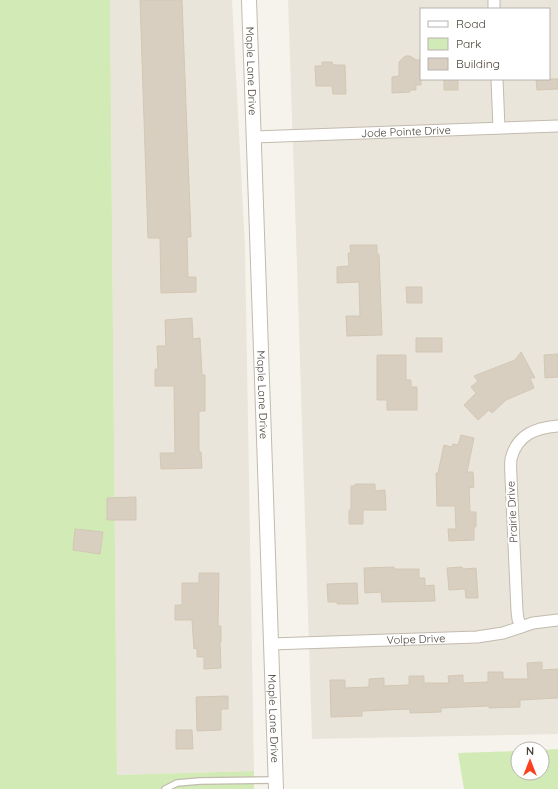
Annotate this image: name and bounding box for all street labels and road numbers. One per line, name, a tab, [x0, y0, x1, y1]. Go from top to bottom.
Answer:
street label: Maple Lane Drive	[243, 26, 260, 116]
street label: Jode Pointe Drive	[361, 123, 451, 140]
street label: Maple Lane Drive	[254, 350, 271, 439]
street label: Prairie Drive	[503, 481, 521, 543]
street label: Volpe Drive	[386, 631, 445, 647]
street label: Maple Lane Drive	[265, 674, 282, 763]

